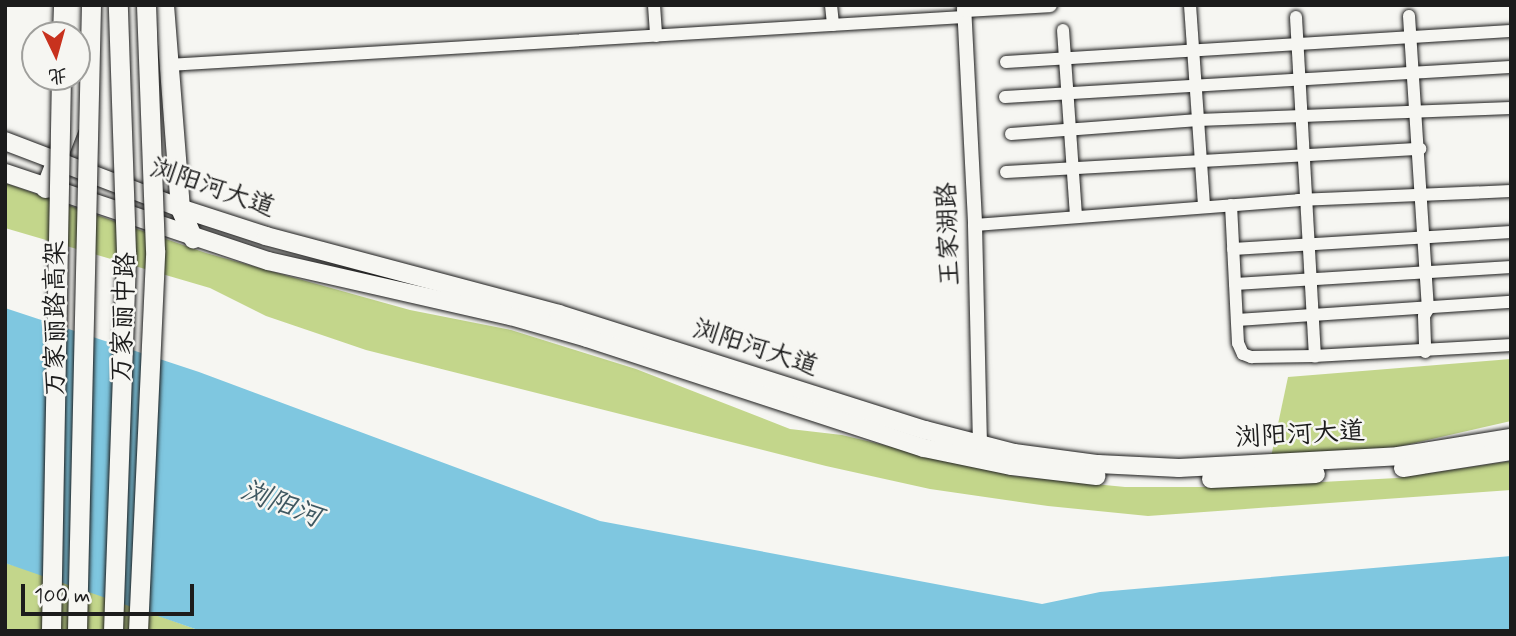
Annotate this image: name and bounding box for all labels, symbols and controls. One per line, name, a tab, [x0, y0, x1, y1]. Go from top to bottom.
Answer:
north arrow	[21, 21, 91, 91]
text: 北	[47, 62, 68, 89]
street label: 浏阳河大道	[145, 153, 279, 225]
street label: 王家湖路	[933, 181, 967, 287]
street label: 万家丽路高架	[41, 240, 73, 396]
street label: 万家丽中路	[107, 251, 143, 383]
street label: 浏阳河大道	[688, 314, 822, 384]
street label: 浏阳河大道	[1234, 417, 1366, 455]
water label: 浏阳河	[236, 474, 326, 536]
scale bar	[24, 570, 198, 614]
text: 100 m	[34, 582, 90, 610]

